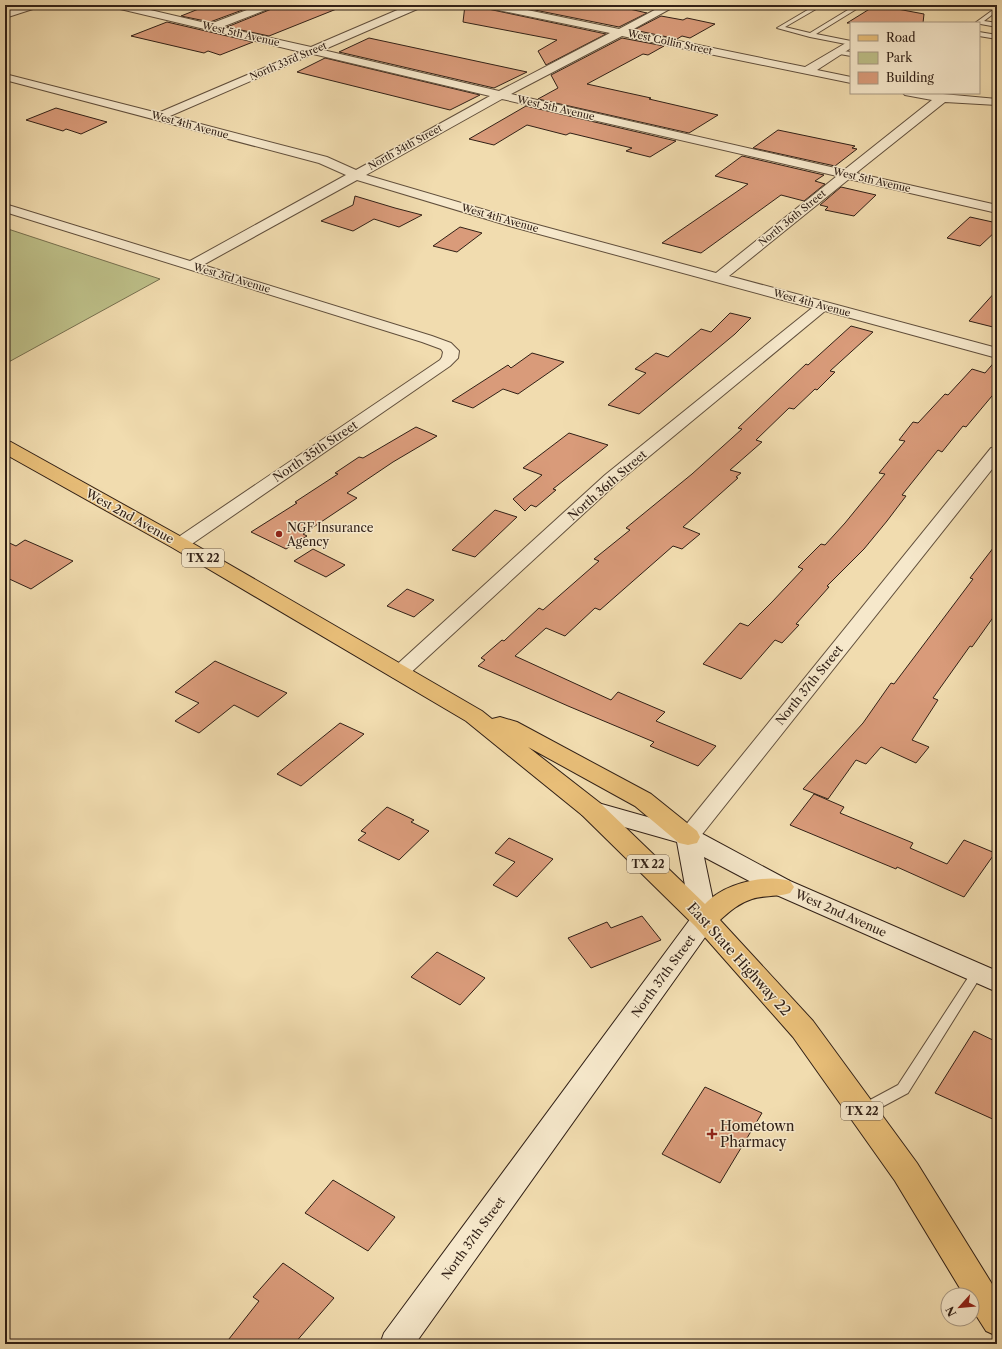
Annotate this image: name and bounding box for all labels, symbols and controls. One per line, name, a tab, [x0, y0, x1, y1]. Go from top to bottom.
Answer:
street label: West 5th Avenue	[200, 19, 281, 49]
legend	[850, 22, 980, 94]
street label: West Collin Street	[625, 26, 714, 57]
text: Road	[886, 30, 916, 45]
street label: North 33rd Street	[247, 39, 329, 83]
text: Park	[886, 50, 913, 65]
text: Building	[886, 70, 934, 85]
street label: West 5th Avenue	[515, 93, 596, 123]
street label: West 4th Avenue	[149, 108, 231, 142]
street label: North 34th Street	[366, 121, 445, 173]
street label: West 5th Avenue	[831, 165, 912, 195]
street label: North 36th Street	[756, 187, 829, 249]
street label: West 4th Avenue	[459, 201, 540, 235]
street label: West 3rd Avenue	[191, 260, 272, 296]
street label: West 4th Avenue	[771, 286, 853, 320]
street label: North 35th Street	[270, 417, 361, 485]
street label: North 36th Street	[565, 446, 650, 523]
street label: West 2nd Avenue	[82, 485, 177, 547]
place label: NGF Insurance Agency	[286, 520, 374, 549]
marker: NGF Insurance Agency	[274, 529, 284, 539]
road number: TX 22	[182, 549, 224, 567]
street label: North 37th Street	[772, 641, 846, 728]
road number: TX 22	[627, 855, 669, 873]
street label: West 2nd Avenue	[792, 886, 889, 940]
street label: East State Highway 22	[683, 899, 795, 1019]
street label: North 37th Street	[628, 931, 698, 1020]
road number: TX 22	[841, 1102, 883, 1120]
place label: Hometown Pharmacy	[720, 1117, 795, 1151]
marker: Hometown Pharmacy	[707, 1129, 717, 1139]
street label: North 37th Street	[438, 1193, 508, 1282]
north arrow	[940, 1287, 980, 1327]
text: N	[942, 1304, 959, 1319]

